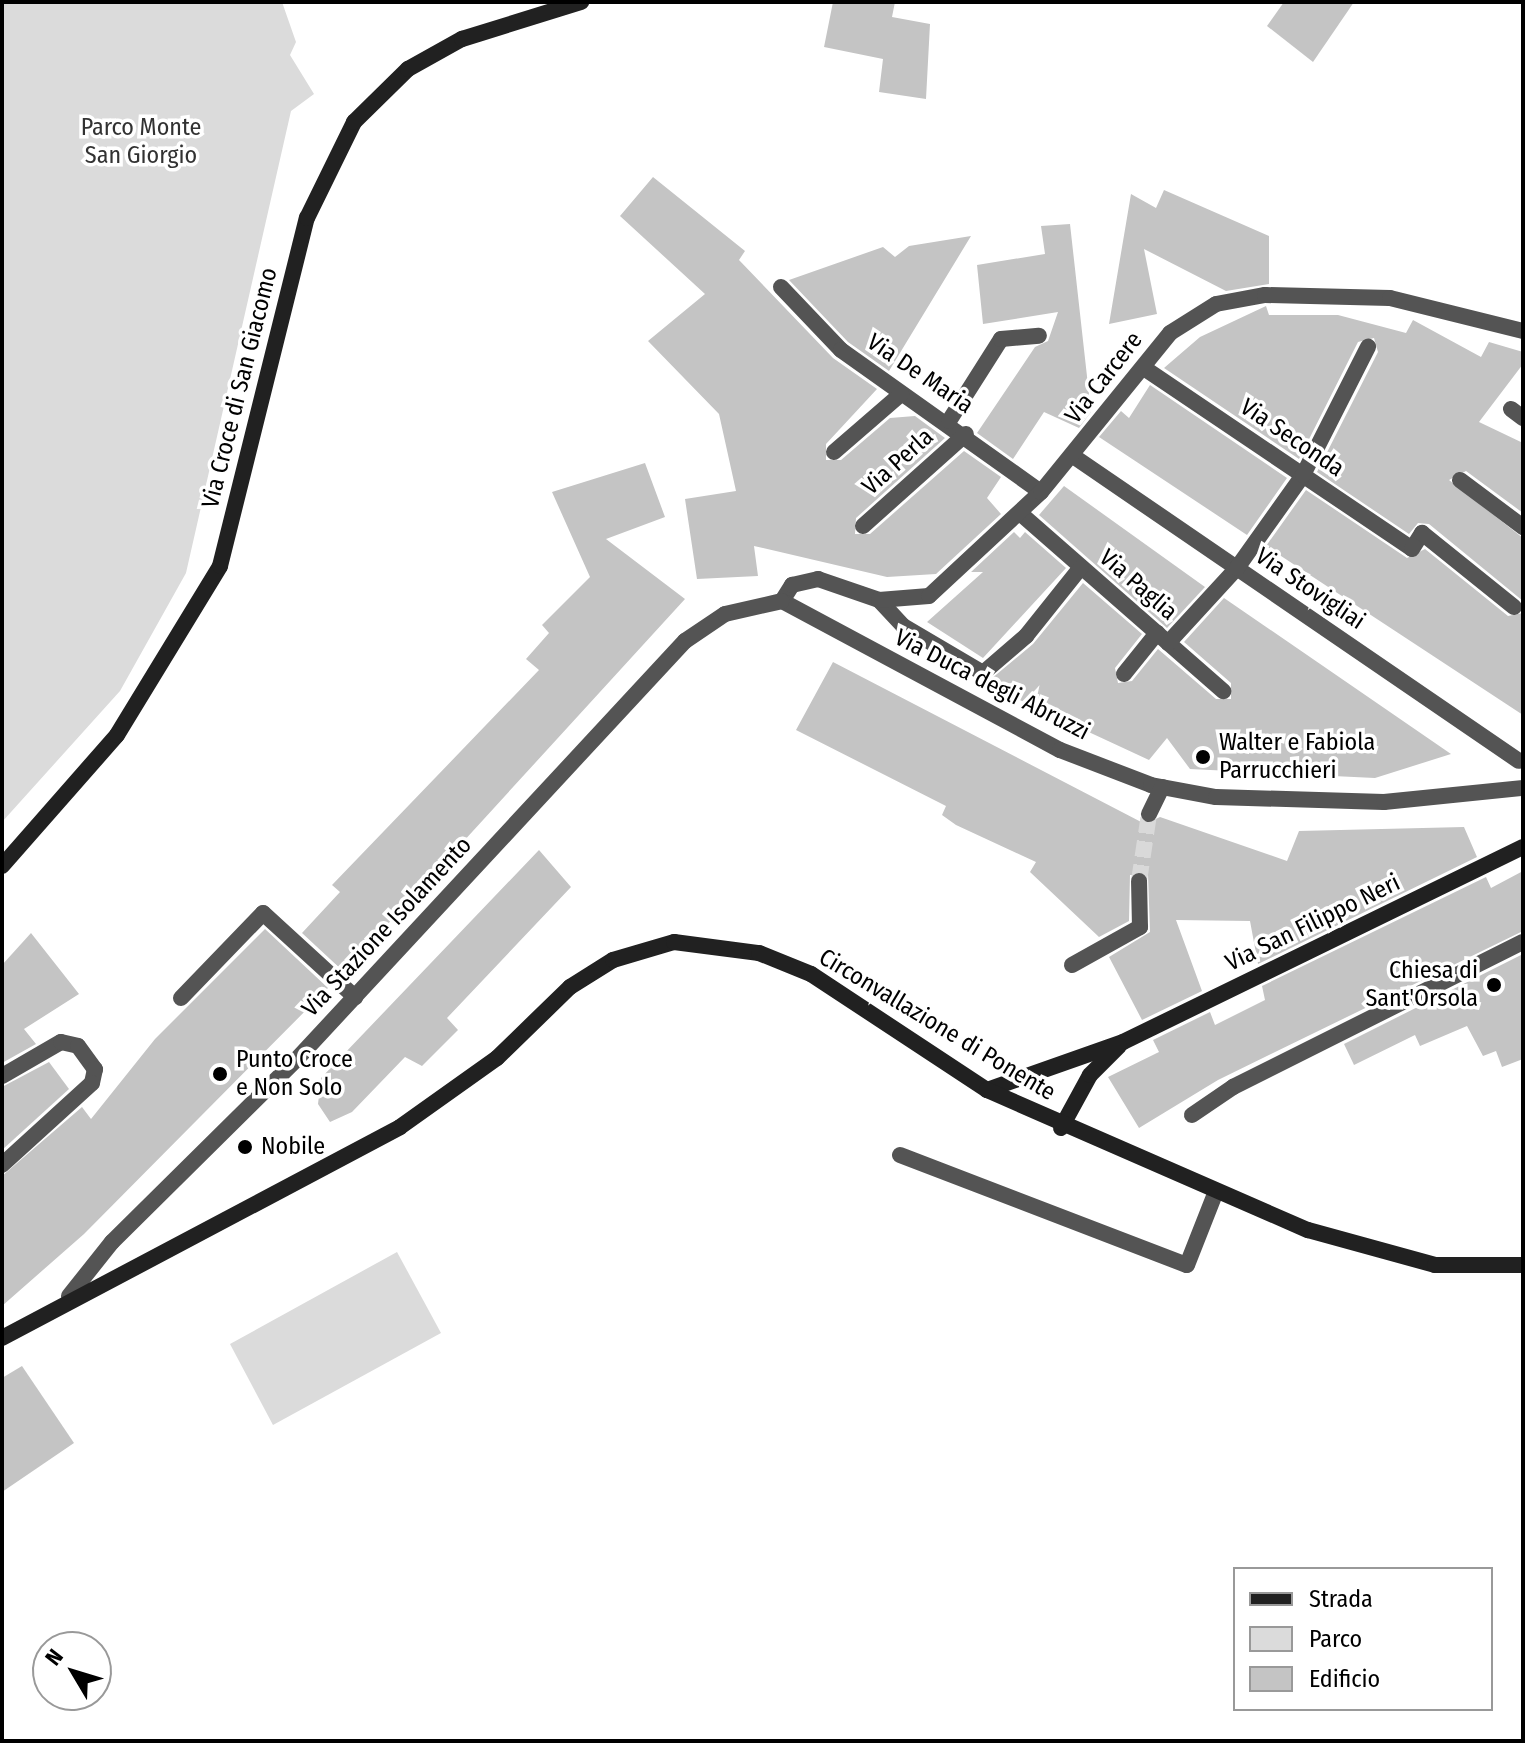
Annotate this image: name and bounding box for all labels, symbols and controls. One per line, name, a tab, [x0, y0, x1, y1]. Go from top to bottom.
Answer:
park label: Parco Monte San Giorgio	[81, 114, 201, 170]
street label: Via Croce di San Giacomo	[196, 265, 284, 511]
street label: Via Carcere	[1059, 326, 1149, 430]
street label: Via De Maria	[861, 328, 979, 420]
street label: Via Seconda	[1235, 393, 1349, 483]
street label: Via Perla	[857, 423, 939, 501]
street label: Via Stovigliai	[1250, 542, 1370, 636]
street label: Via Paglia	[1093, 543, 1183, 627]
street label: Via Duca degli Abruzzi	[890, 623, 1094, 747]
place label: Walter e Fabiola Parrucchieri	[1219, 729, 1375, 785]
marker: Walter e Fabiola Parrucchieri	[1194, 748, 1212, 766]
street label: Via Stazione Isolamento	[296, 831, 478, 1023]
street label: Via San Filippo Neri	[1221, 868, 1405, 978]
street label: Circonvallazione di Ponente	[814, 943, 1060, 1107]
place label: Chiesa di Sant'Orsola	[1365, 957, 1478, 1013]
marker: Chiesa di Sant'Orsola	[1485, 976, 1503, 994]
place label: Punto Croce e Non Solo	[236, 1046, 353, 1102]
marker: Punto Croce e Non Solo	[211, 1065, 229, 1083]
place label: Nobile	[261, 1133, 325, 1161]
marker: Nobile	[236, 1138, 254, 1156]
legend	[1233, 1567, 1493, 1711]
text: Strada	[1309, 1585, 1373, 1613]
text: Parco	[1309, 1625, 1362, 1653]
north arrow	[32, 1631, 112, 1711]
text: N	[40, 1644, 69, 1671]
text: Edificio	[1309, 1665, 1380, 1693]

